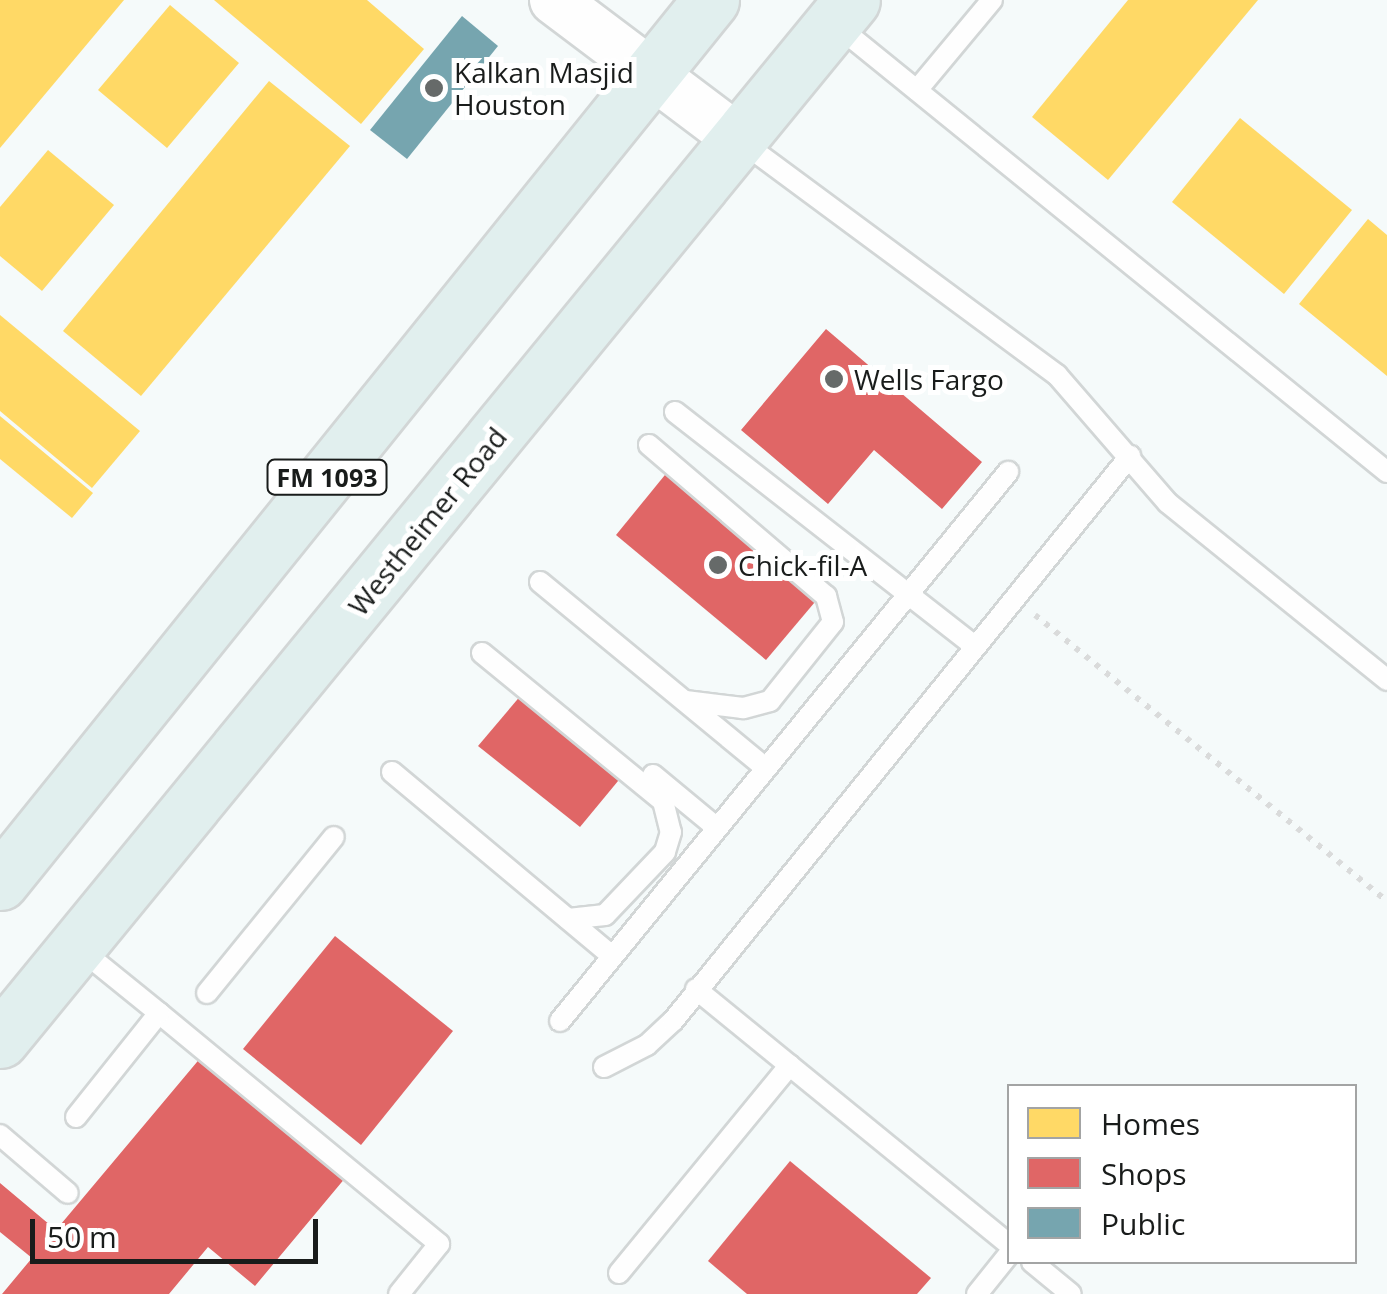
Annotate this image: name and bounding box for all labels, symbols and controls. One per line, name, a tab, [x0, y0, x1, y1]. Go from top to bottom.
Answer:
place label: Kalkan Masjid Houston	[454, 55, 634, 121]
marker: Kalkan Masjid Houston	[423, 77, 445, 99]
place label: Wells Fargo	[854, 362, 1004, 396]
marker: Wells Fargo	[823, 368, 845, 390]
street label: Westheimer Road	[341, 420, 513, 622]
road number: FM 1093	[264, 457, 390, 497]
place label: Chick-fil-A	[738, 548, 867, 582]
marker: Chick-fil-A	[707, 554, 729, 576]
legend	[1007, 1084, 1357, 1264]
text: Homes	[1101, 1103, 1200, 1144]
text: Shops	[1101, 1153, 1187, 1194]
scale bar	[35, 1199, 322, 1261]
text: Public	[1101, 1203, 1185, 1244]
text: 50 m	[47, 1216, 117, 1257]

